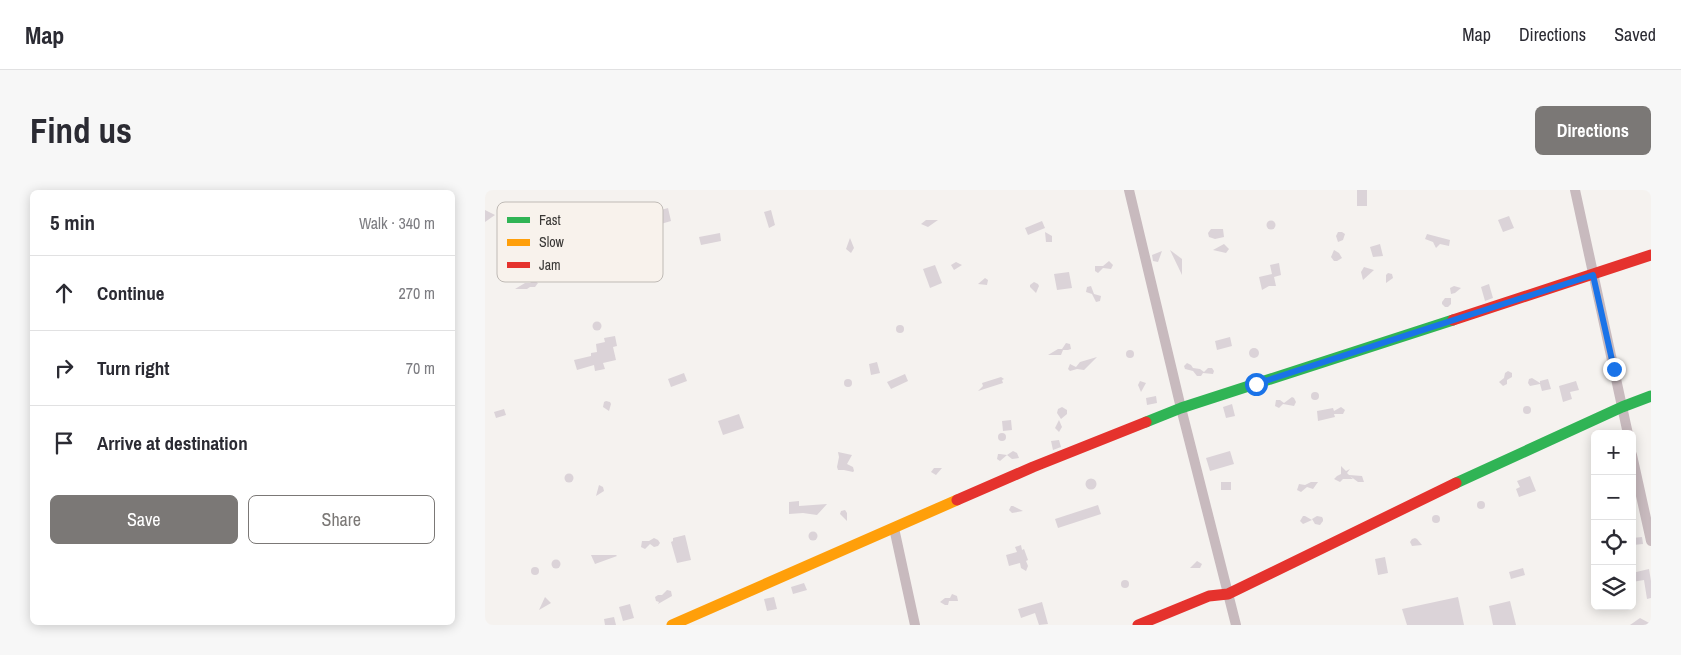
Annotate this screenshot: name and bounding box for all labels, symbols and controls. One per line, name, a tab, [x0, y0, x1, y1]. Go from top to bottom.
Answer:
text: Map	[25, 19, 64, 51]
text: Map	[1462, 22, 1491, 47]
text: Directions	[1519, 22, 1586, 47]
text: Saved	[1614, 22, 1656, 47]
button: Directions	[1535, 106, 1651, 155]
text: Find us	[30, 107, 132, 154]
legend	[497, 202, 663, 282]
text: 5 min	[50, 208, 95, 237]
text: Fast	[539, 211, 561, 229]
text: Walk · 340 m	[359, 212, 435, 234]
text: Slow	[539, 233, 565, 251]
text: Jam	[539, 256, 561, 274]
icon: ahead	[50, 279, 78, 307]
text: Continue	[97, 280, 165, 306]
text: 270 m	[399, 282, 435, 304]
icon: right	[50, 354, 78, 382]
text: Turn right	[97, 355, 169, 381]
text: 70 m	[406, 357, 435, 379]
route end	[1603, 358, 1626, 381]
route start	[1245, 373, 1268, 396]
icon: arrive	[50, 429, 78, 457]
text: Arrive at destination	[97, 430, 248, 456]
map controls	[1591, 430, 1636, 610]
button: +	[1591, 430, 1636, 475]
button: −	[1591, 475, 1636, 520]
button: Save	[50, 495, 238, 544]
button: Share	[248, 495, 435, 544]
button: locate	[1591, 520, 1636, 565]
button: layers	[1591, 565, 1636, 610]

